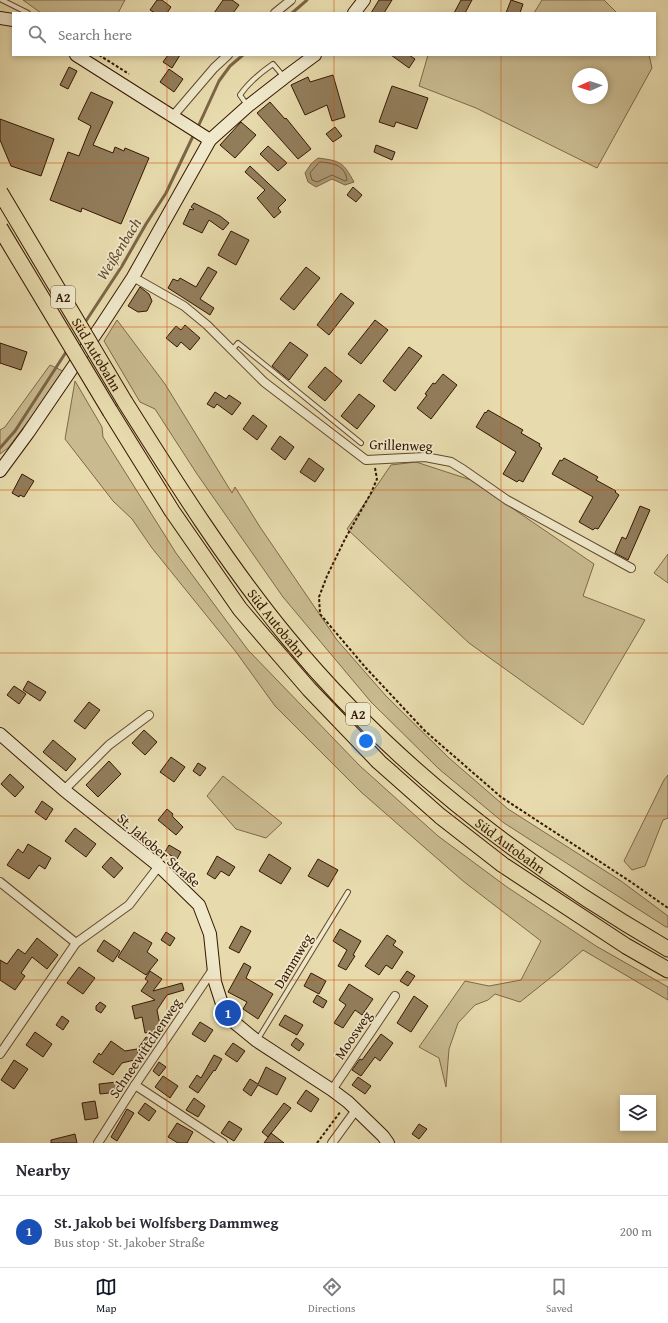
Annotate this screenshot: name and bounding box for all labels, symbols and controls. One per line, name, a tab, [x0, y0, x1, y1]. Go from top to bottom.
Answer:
search box	[12, 12, 656, 56]
icon: search	[26, 23, 48, 45]
text: Search here	[58, 24, 132, 45]
north arrow	[572, 68, 608, 104]
water label: Weißenbach	[91, 213, 146, 284]
road number: A2	[51, 286, 75, 308]
street label: Süd Autobahn	[67, 314, 127, 395]
street label: Grillenweg	[369, 434, 433, 456]
street label: Süd Autobahn	[243, 584, 310, 662]
road number: A2	[346, 703, 370, 725]
your location	[356, 731, 376, 751]
street label: St. Jakober Straße	[113, 808, 205, 892]
street label: Süd Autobahn	[471, 813, 550, 878]
street label: Dammweg	[269, 930, 317, 992]
street label: Schneewittchenweg	[104, 994, 186, 1102]
pin: 1	[215, 998, 241, 1028]
street label: Moosweg	[329, 1007, 377, 1063]
map controls	[620, 1095, 656, 1131]
button: layers	[620, 1095, 656, 1131]
text: Nearby	[16, 1157, 70, 1182]
text: St. Jakob bei Wolfsberg Dammweg	[54, 1212, 278, 1233]
text: 1	[26, 1222, 32, 1241]
text: 200 m	[620, 1222, 652, 1241]
text: Bus stop · St. Jakober Straße	[54, 1233, 205, 1252]
tab: Map	[95, 1276, 117, 1316]
tab: Directions	[308, 1276, 355, 1316]
tab: Saved	[546, 1276, 573, 1316]

